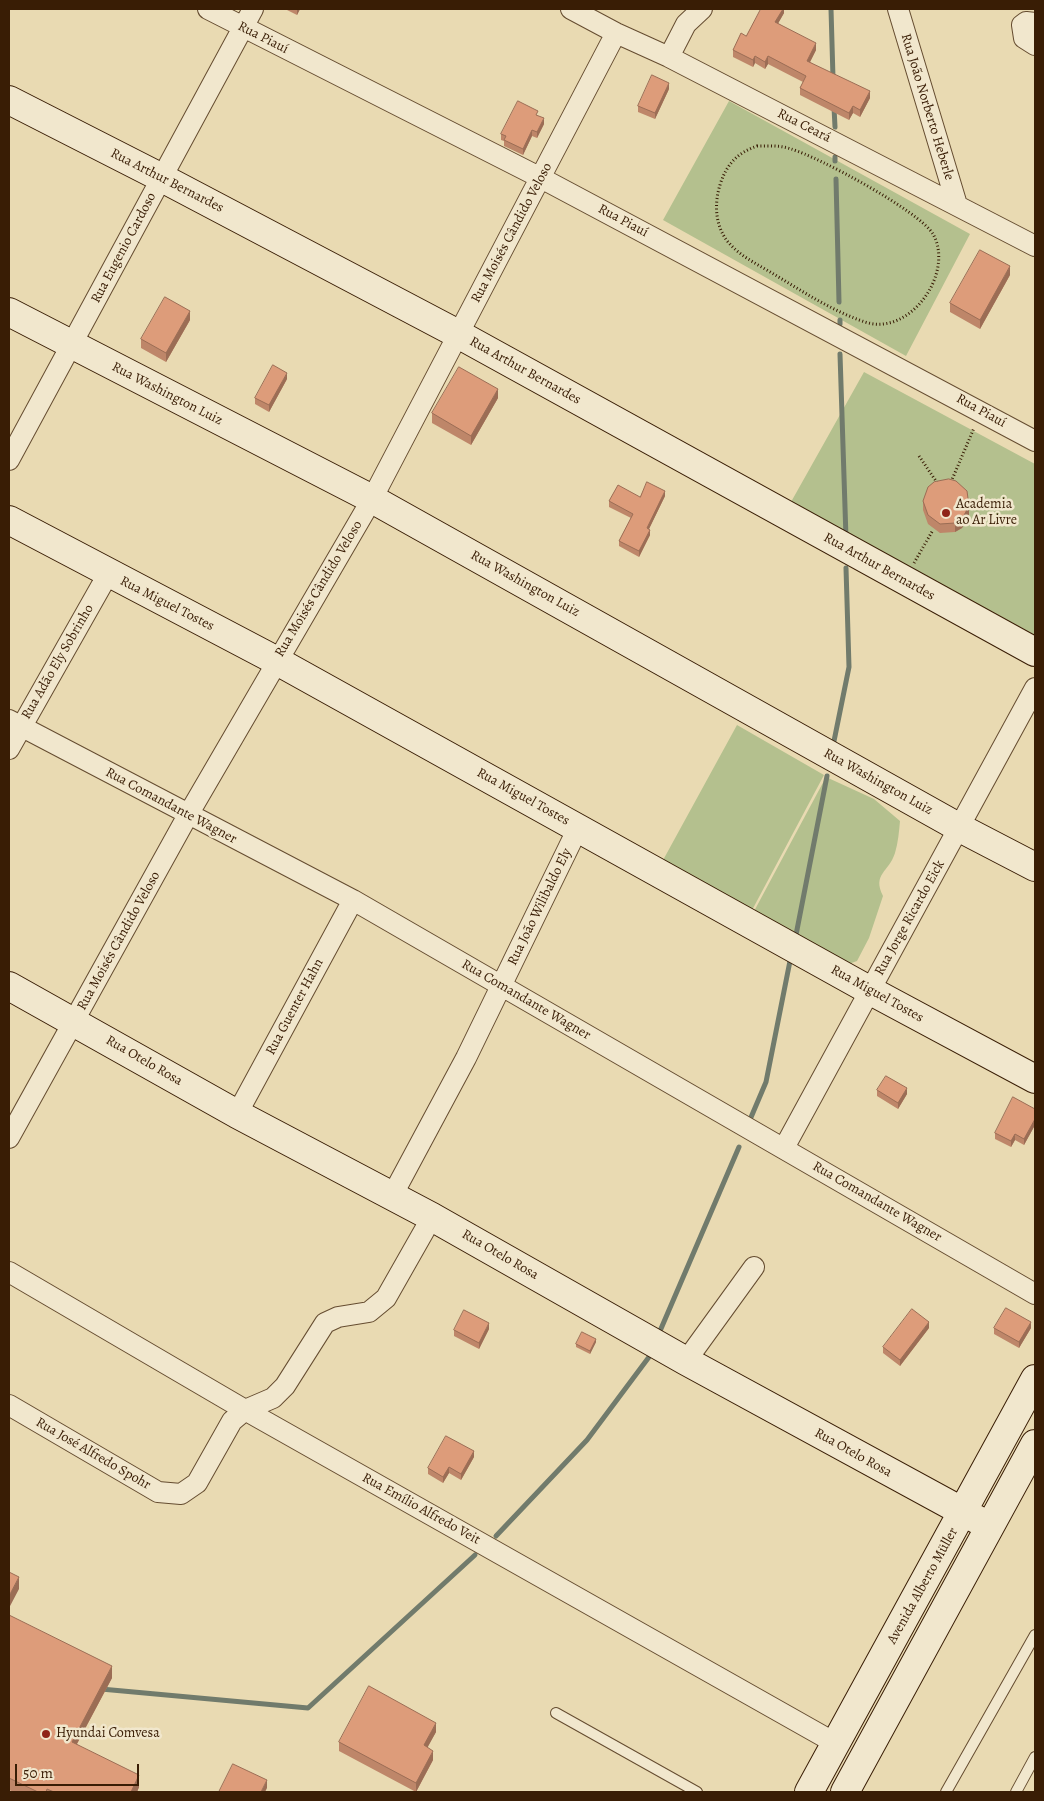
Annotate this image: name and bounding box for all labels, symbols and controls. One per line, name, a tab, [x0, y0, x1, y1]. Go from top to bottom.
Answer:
street label: Rua Piauí	[235, 18, 291, 58]
street label: Rua João Norberto Heberle	[897, 32, 957, 182]
street label: Rua Ceará	[774, 105, 834, 147]
street label: Rua Arthur Bernardes	[108, 145, 226, 217]
street label: Rua Moisés Cândido Veloso	[468, 160, 556, 306]
street label: Rua Eugenio Cardoso	[88, 190, 160, 306]
street label: Rua Piauí	[595, 201, 651, 241]
street label: Rua Arthur Bernardes	[466, 333, 584, 409]
street label: Rua Washington Luiz	[109, 359, 225, 429]
street label: Rua Piauí	[953, 390, 1009, 432]
place label: Academia ao Ar Livre	[956, 497, 1017, 530]
marker: Academia ao Ar Livre	[940, 507, 952, 519]
street label: Rua Moisés Cândido Veloso	[272, 518, 366, 660]
street label: Rua Arthur Bernardes	[820, 529, 938, 605]
street label: Rua Washington Luiz	[467, 547, 583, 621]
street label: Rua Miguel Tostes	[117, 573, 217, 635]
street label: Rua Adão Ely Sobrinho	[18, 601, 98, 723]
street label: Rua Washington Luiz	[820, 745, 936, 819]
street label: Rua Comandante Wagner	[102, 764, 240, 848]
street label: Rua Miguel Tostes	[474, 765, 572, 829]
street label: Rua João Wilibaldo Ely	[504, 846, 576, 968]
street label: Rua Jorge Ricardo Eick	[871, 857, 949, 979]
street label: Rua Moisés Cândido Veloso	[74, 869, 164, 1013]
street label: Rua Guenter Hahn	[263, 956, 327, 1058]
street label: Rua Comandante Wagner	[458, 956, 594, 1044]
street label: Rua Miguel Tostes	[828, 962, 926, 1026]
street label: Rua Otelo Rosa	[103, 1032, 185, 1090]
street label: Rua Comandante Wagner	[809, 1158, 945, 1246]
street label: Rua Otelo Rosa	[459, 1226, 541, 1284]
street label: Rua José Alfredo Spohr	[33, 1414, 153, 1494]
street label: Rua Otelo Rosa	[811, 1425, 895, 1481]
street label: Rua Emílio Alfredo Veit	[359, 1470, 483, 1548]
street label: Avenida Alberto Müller	[884, 1525, 962, 1647]
place label: Hyundai Comvesa	[56, 1726, 160, 1742]
marker: Hyundai Comvesa	[40, 1728, 52, 1740]
scale bar	[18, 1754, 141, 1786]
text: 50 m	[23, 1763, 53, 1783]

